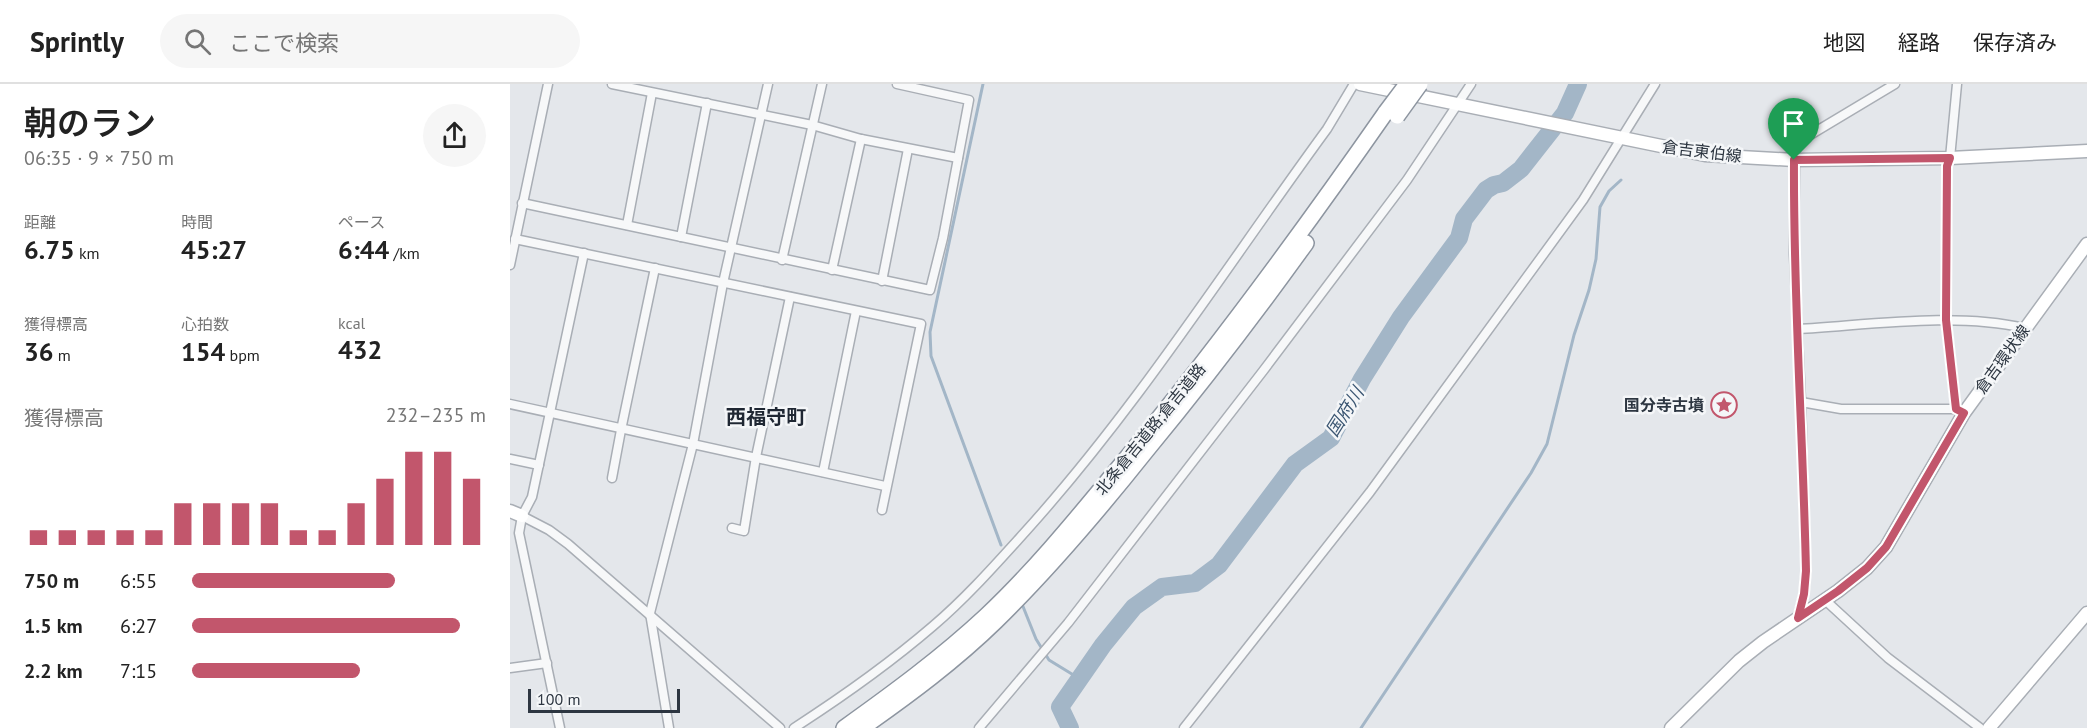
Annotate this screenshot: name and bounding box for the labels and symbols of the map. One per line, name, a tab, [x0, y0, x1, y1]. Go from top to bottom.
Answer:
pin	[1768, 98, 1819, 160]
street label: 倉吉東伯線	[1661, 136, 1743, 166]
street label: 倉吉環状線	[1970, 321, 2034, 397]
street label: 北条倉吉道路;倉吉道路	[1091, 359, 1209, 499]
water label: 国府川	[1321, 381, 1370, 441]
place icon: 国分寺古墳	[1709, 390, 1739, 420]
place label: 国分寺古墳	[1624, 395, 1704, 415]
district label: 西福守町	[726, 404, 806, 430]
scale bar	[528, 686, 680, 714]

